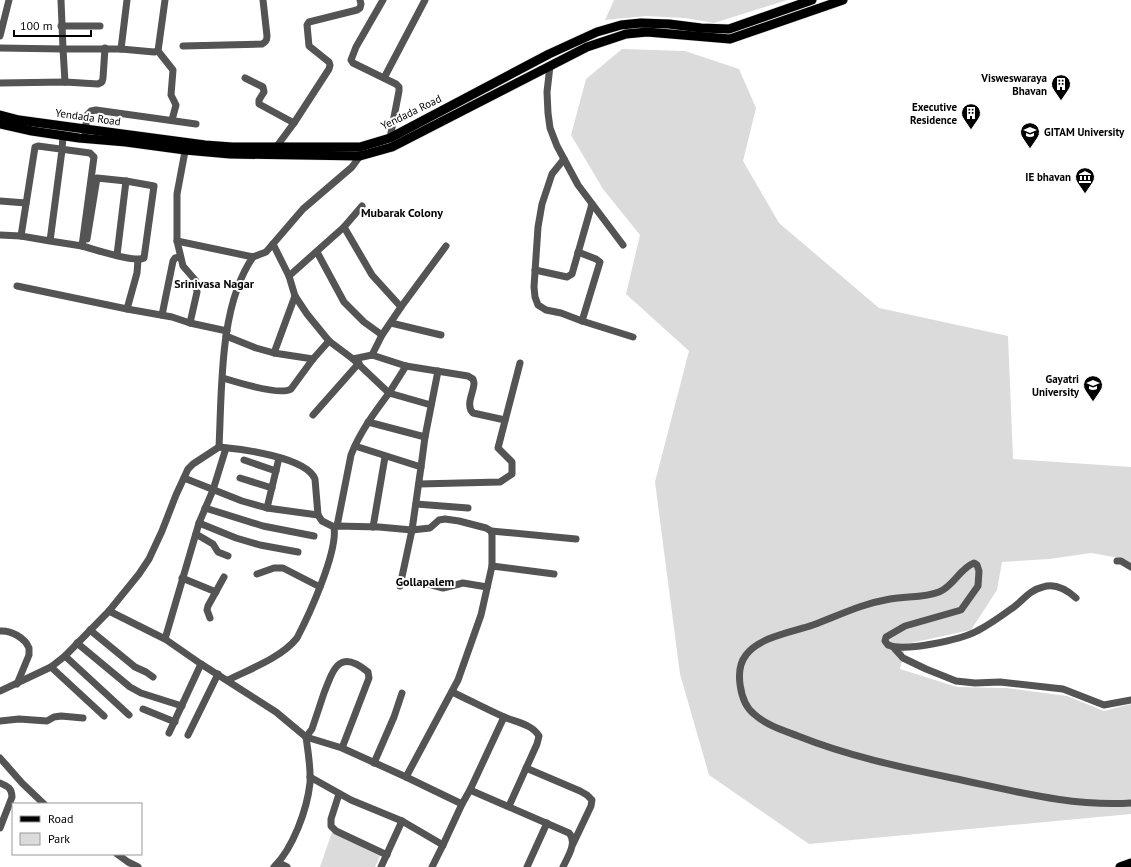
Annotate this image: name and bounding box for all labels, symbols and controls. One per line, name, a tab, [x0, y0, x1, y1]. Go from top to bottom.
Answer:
scale bar	[14, 12, 91, 38]
text: 100 m	[20, 18, 53, 33]
place label: Visweswaraya Bhavan	[980, 71, 1047, 98]
building icon: Visweswaraya Bhavan	[1050, 73, 1072, 101]
street label: Yendada Road	[378, 91, 444, 133]
place label: Executive Residence	[910, 100, 957, 127]
building icon: Executive Residence	[960, 102, 982, 130]
street label: Yendada Road	[54, 105, 122, 129]
school or university icon: GITAM University	[1019, 121, 1041, 149]
place label: GITAM University	[1044, 125, 1125, 139]
museum icon: IE bhavan	[1074, 166, 1096, 194]
place label: IE bhavan	[1025, 170, 1071, 184]
district label: Mubarak Colony	[361, 205, 443, 220]
district label: Srinivasa Nagar	[174, 276, 255, 291]
place label: Gayatri University	[1032, 372, 1080, 399]
school or university icon: Gayatri University	[1082, 374, 1104, 402]
district label: Gollapalem	[396, 574, 455, 589]
legend	[12, 803, 142, 855]
text: Road	[48, 811, 73, 826]
text: Park	[48, 831, 70, 846]

